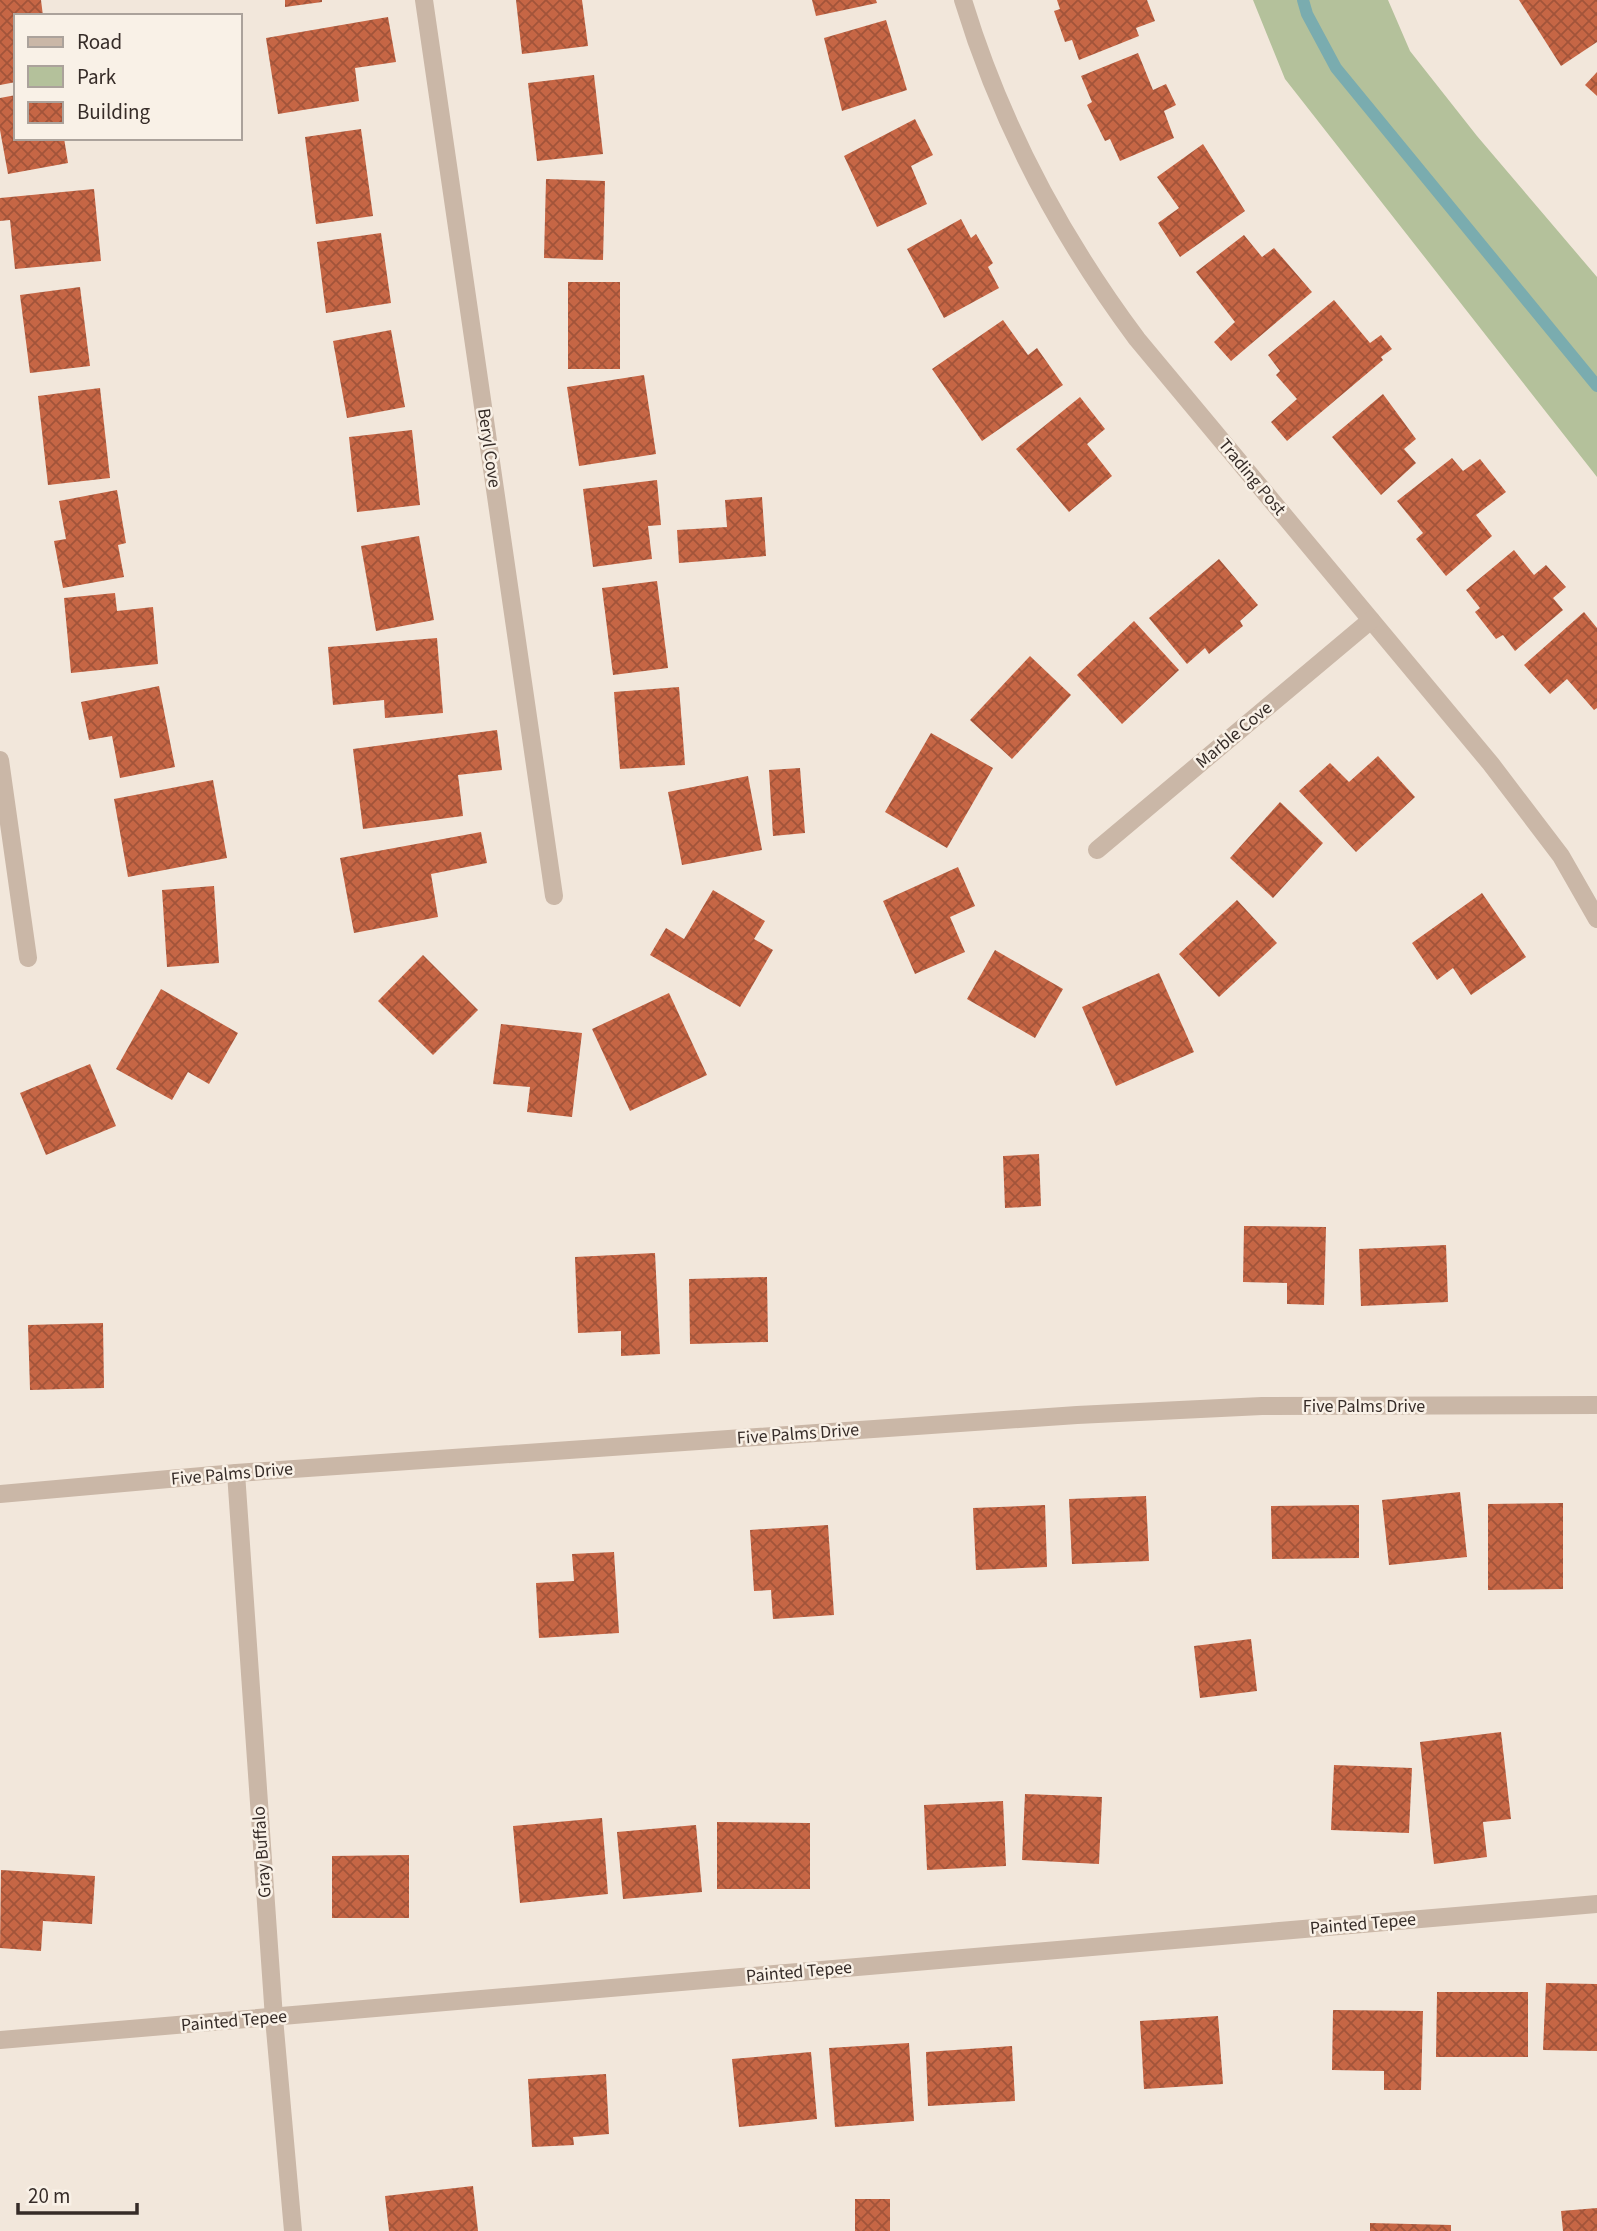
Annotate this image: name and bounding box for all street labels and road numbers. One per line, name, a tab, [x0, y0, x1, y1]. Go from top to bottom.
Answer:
street label: Beryl Cove	[471, 407, 507, 489]
street label: Trading Post	[1212, 433, 1292, 521]
street label: Marble Cove	[1190, 696, 1278, 774]
street label: Five Palms Drive	[1303, 1394, 1425, 1419]
street label: Five Palms Drive	[736, 1417, 860, 1451]
street label: Five Palms Drive	[170, 1456, 294, 1492]
street label: Gray Buffalo	[246, 1805, 278, 1899]
street label: Painted Tepee	[1309, 1907, 1417, 1941]
street label: Painted Tepee	[745, 1955, 853, 1989]
street label: Painted Tepee	[180, 2004, 288, 2038]

